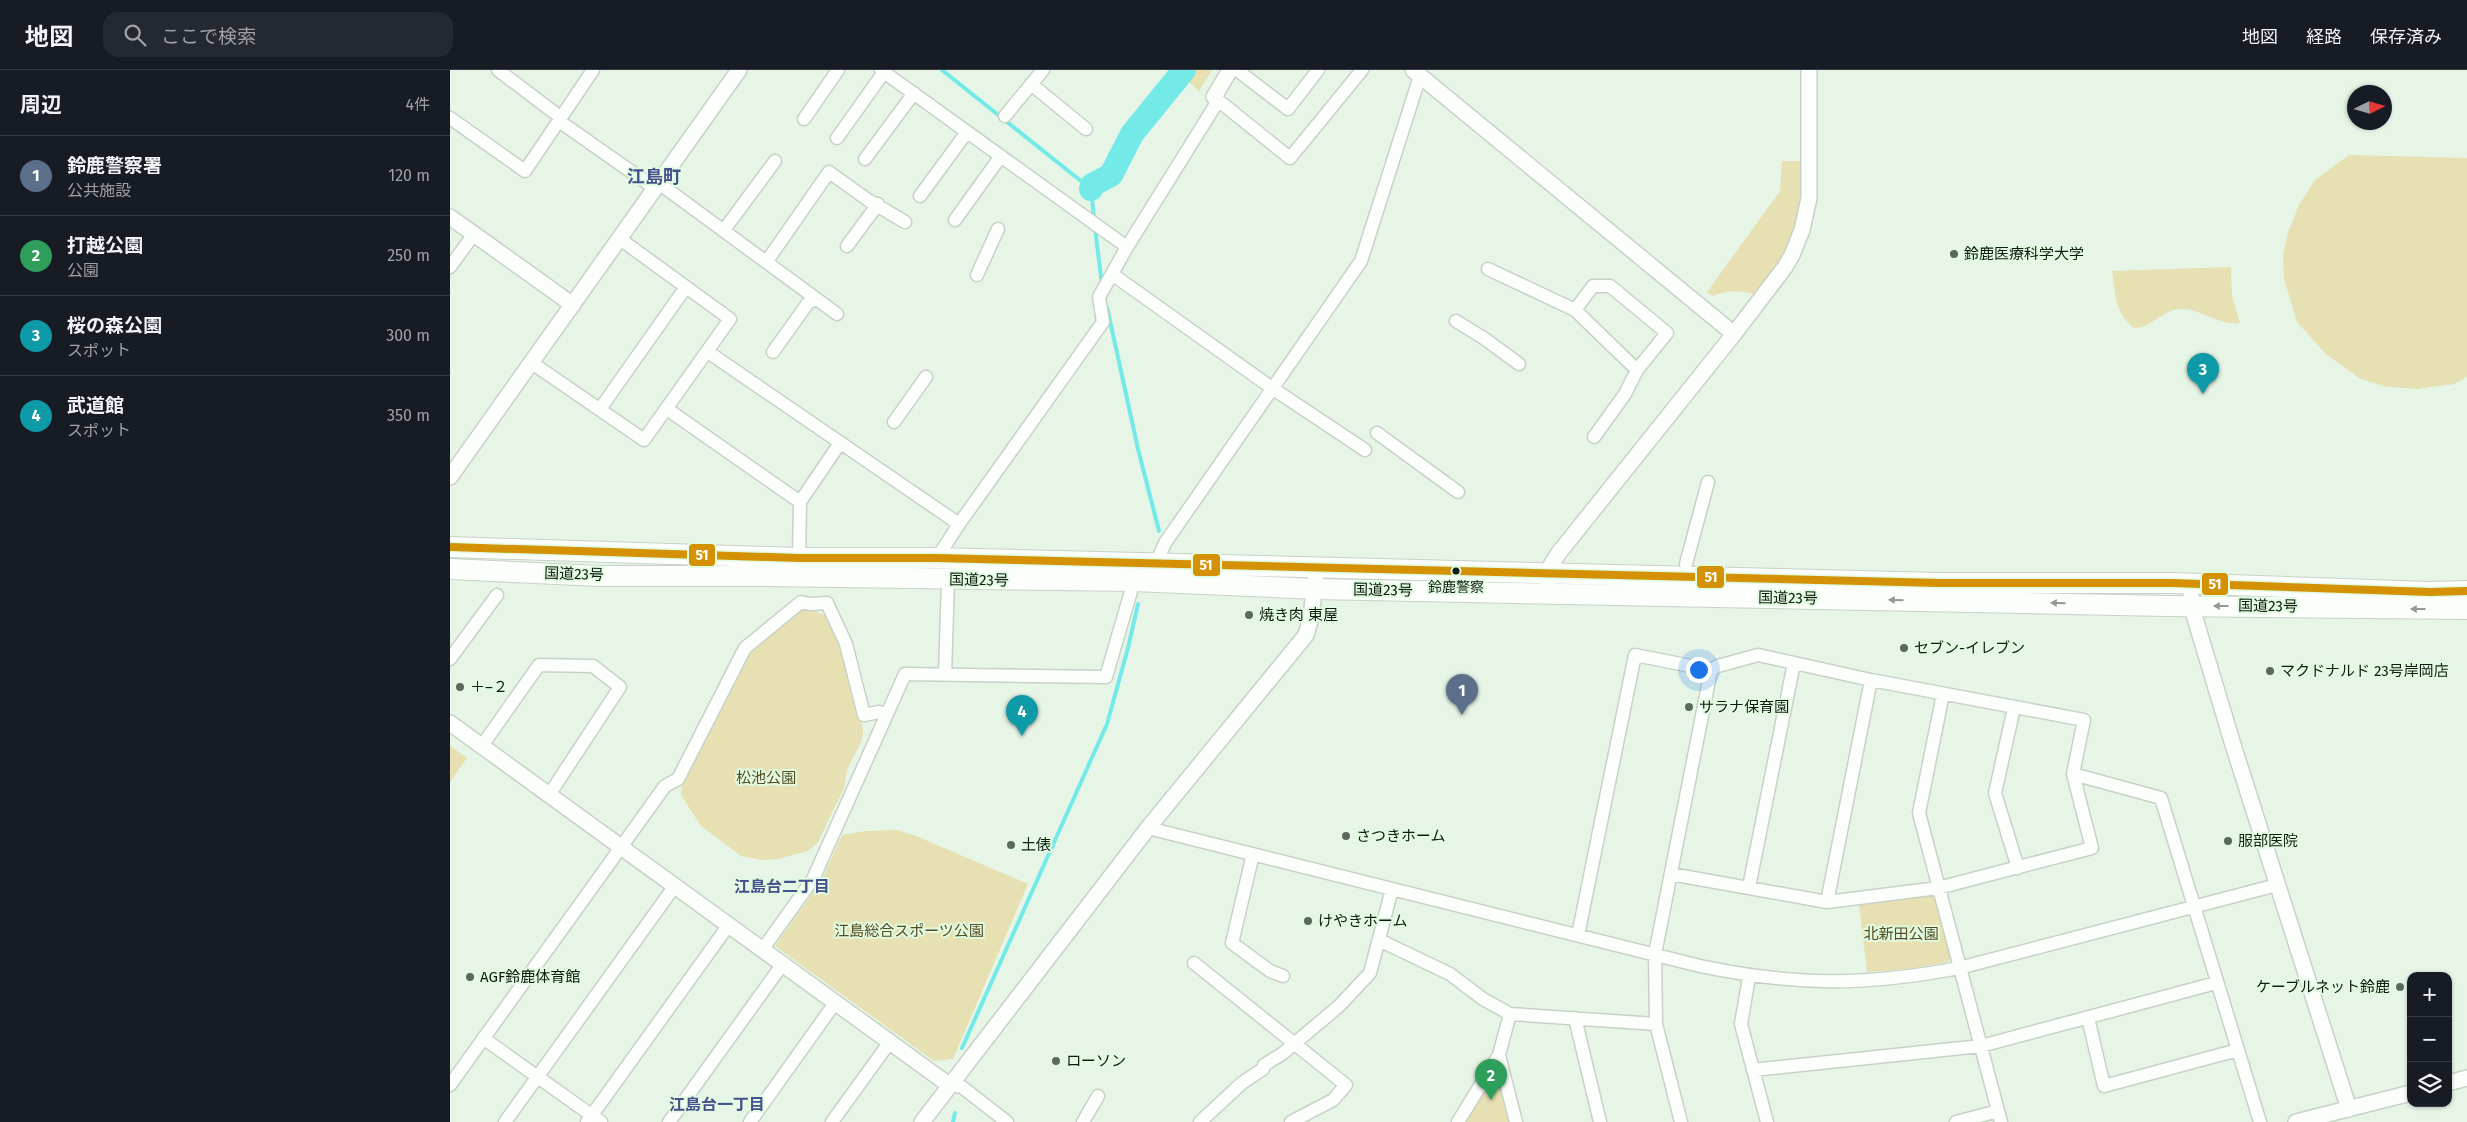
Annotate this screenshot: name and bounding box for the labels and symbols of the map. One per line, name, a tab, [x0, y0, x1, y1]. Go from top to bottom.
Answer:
north arrow	[2347, 85, 2392, 130]
district label: 江島町	[627, 166, 681, 188]
place label: 鈴鹿医療科学大学	[1964, 245, 2084, 263]
marker: 鈴鹿医療科学大学	[1948, 248, 1960, 260]
pin: 3	[2187, 353, 2219, 394]
line badge: 51	[688, 543, 716, 567]
text: 51	[695, 547, 709, 564]
line badge: 51	[1192, 553, 1221, 577]
text: 51	[1199, 557, 1213, 574]
street label: 国道23号	[544, 564, 604, 584]
line badge: 51	[1696, 565, 1725, 589]
marker: 鈴鹿警察	[1451, 566, 1461, 576]
text: 51	[1704, 569, 1718, 586]
street label: 国道23号	[949, 570, 1009, 590]
line badge: 51	[2201, 572, 2229, 596]
text: 51	[2208, 576, 2222, 593]
place label: 鈴鹿警察	[1428, 579, 1484, 596]
street label: 国道23号	[1353, 580, 1413, 600]
street label: 国道23号	[1758, 588, 1818, 608]
one-way arrow	[1888, 595, 1904, 603]
street label: 国道23号	[2238, 596, 2298, 616]
one-way arrow	[2050, 599, 2066, 607]
one-way arrow	[2213, 602, 2229, 610]
one-way arrow	[2410, 605, 2426, 613]
place label: 焼き肉 東屋	[1259, 606, 1338, 624]
marker: 焼き肉 東屋	[1243, 609, 1255, 621]
place label: セブン-イレブン	[1914, 639, 2025, 657]
marker: セブン-イレブン	[1898, 642, 1910, 654]
your location	[1686, 657, 1712, 683]
place label: マクドナルド 23号岸岡店	[2280, 662, 2449, 680]
marker: マクドナルド 23号岸岡店	[2264, 665, 2276, 677]
pin: 1	[1446, 674, 1478, 715]
place label: ＋―２	[470, 678, 508, 696]
marker: ＋―２	[454, 681, 466, 693]
pin: 4	[1006, 695, 1038, 736]
place label: サラナ保育園	[1699, 698, 1789, 716]
marker: サラナ保育園	[1683, 701, 1695, 713]
park label: 松池公園	[736, 769, 796, 787]
place label: さつきホーム	[1356, 827, 1446, 845]
marker: さつきホーム	[1340, 830, 1352, 842]
place label: 服部医院	[2238, 832, 2298, 850]
marker: 服部医院	[2222, 835, 2234, 847]
place label: 土俵	[1021, 836, 1051, 854]
marker: 土俵	[1005, 839, 1017, 851]
district label: 江島台二丁目	[734, 877, 830, 896]
place label: けやきホーム	[1318, 912, 1408, 930]
marker: けやきホーム	[1302, 915, 1314, 927]
park label: 江島総合スポーツ公園	[834, 922, 984, 940]
park label: 北新田公園	[1863, 925, 1939, 943]
place label: AGF鈴鹿体育館	[480, 968, 580, 986]
marker: AGF鈴鹿体育館	[464, 971, 476, 983]
place label: ケーブルネット鈴鹿	[2256, 978, 2390, 996]
marker: ケーブルネット鈴鹿	[2394, 981, 2406, 993]
place label: ローソン	[1066, 1052, 1126, 1070]
marker: ローソン	[1050, 1055, 1062, 1067]
pin: 2	[1475, 1059, 1507, 1100]
district label: 江島台一丁目	[669, 1095, 765, 1114]

